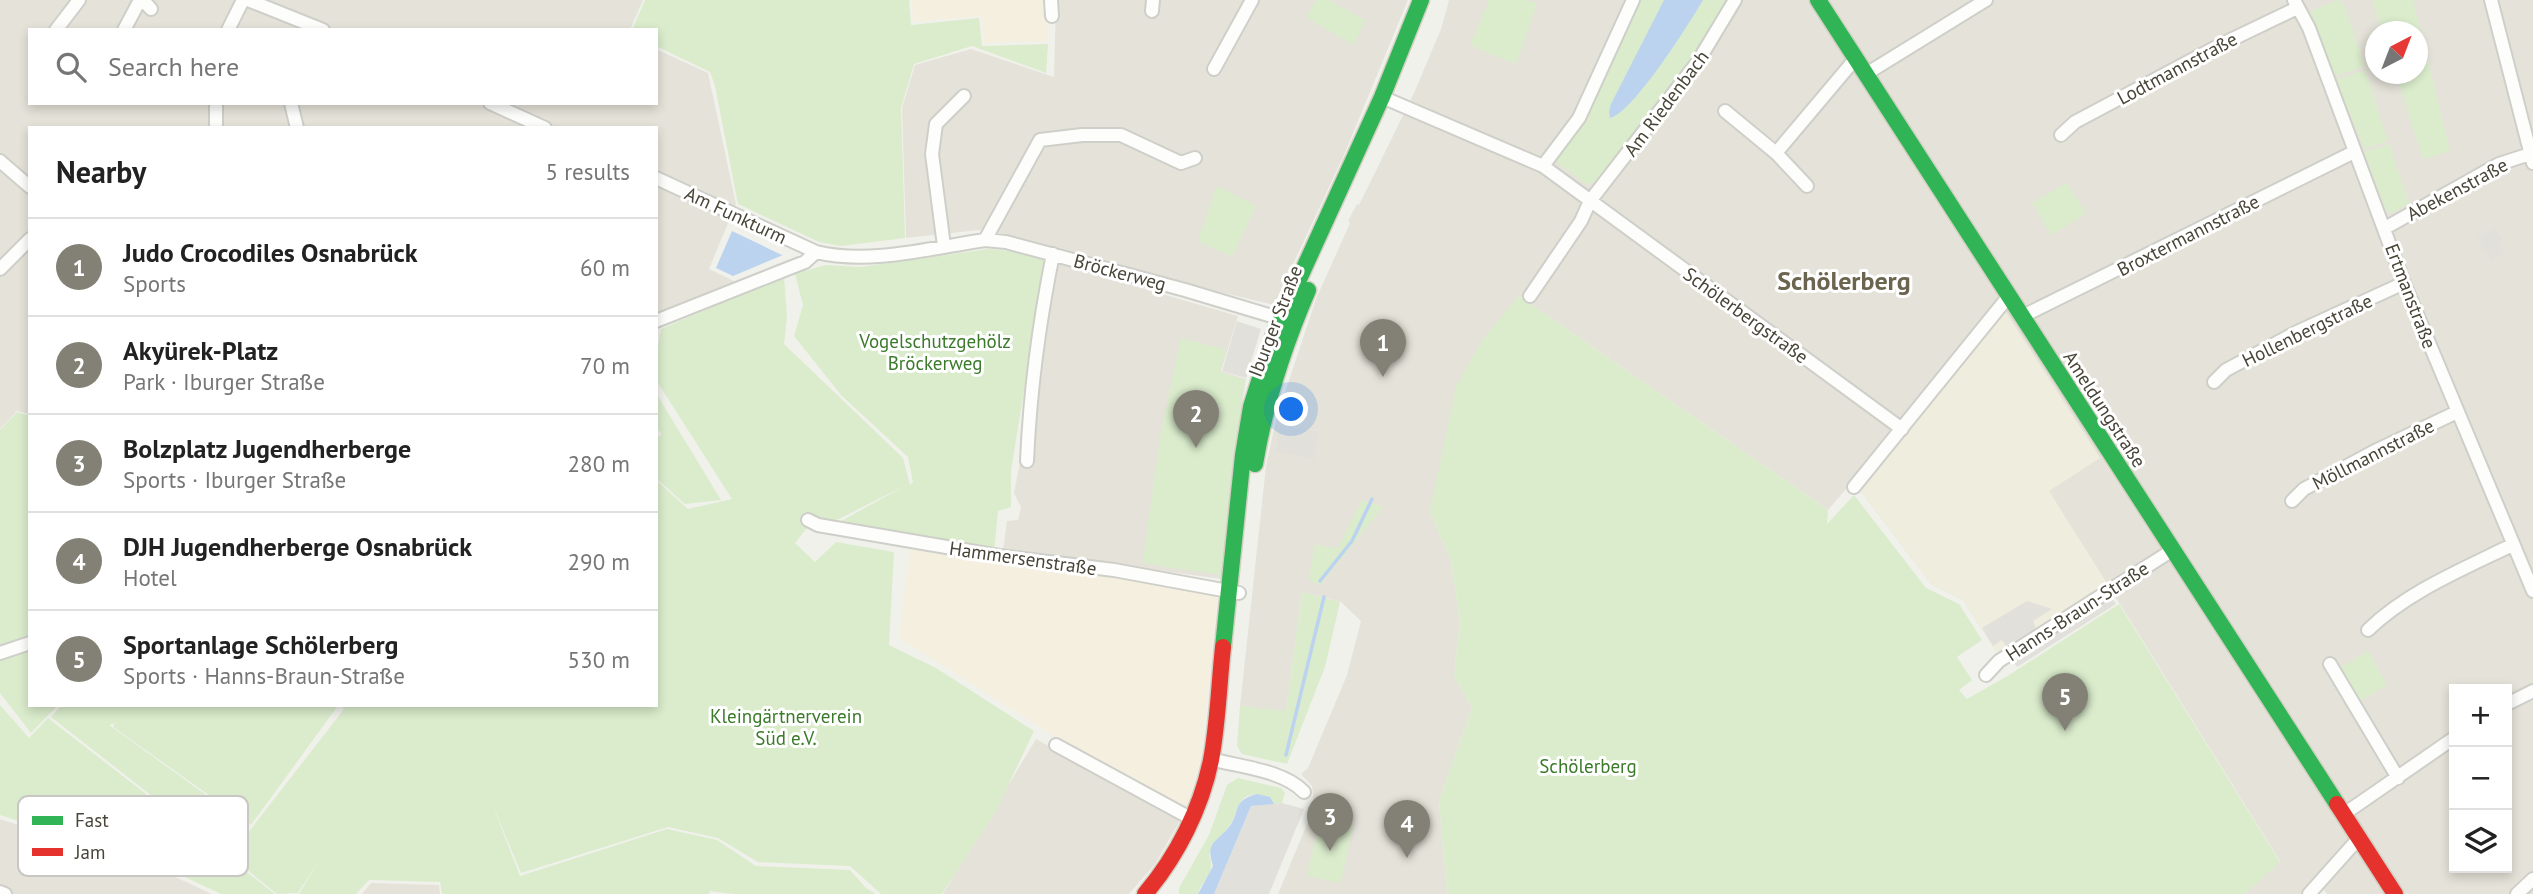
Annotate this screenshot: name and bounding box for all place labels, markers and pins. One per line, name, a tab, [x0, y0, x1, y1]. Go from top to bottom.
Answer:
pin: 1	[1360, 319, 1406, 377]
pin: 2	[1173, 390, 1219, 448]
pin: 5	[2042, 673, 2088, 731]
pin: 3	[1307, 793, 1353, 851]
pin: 4	[1384, 800, 1430, 858]

